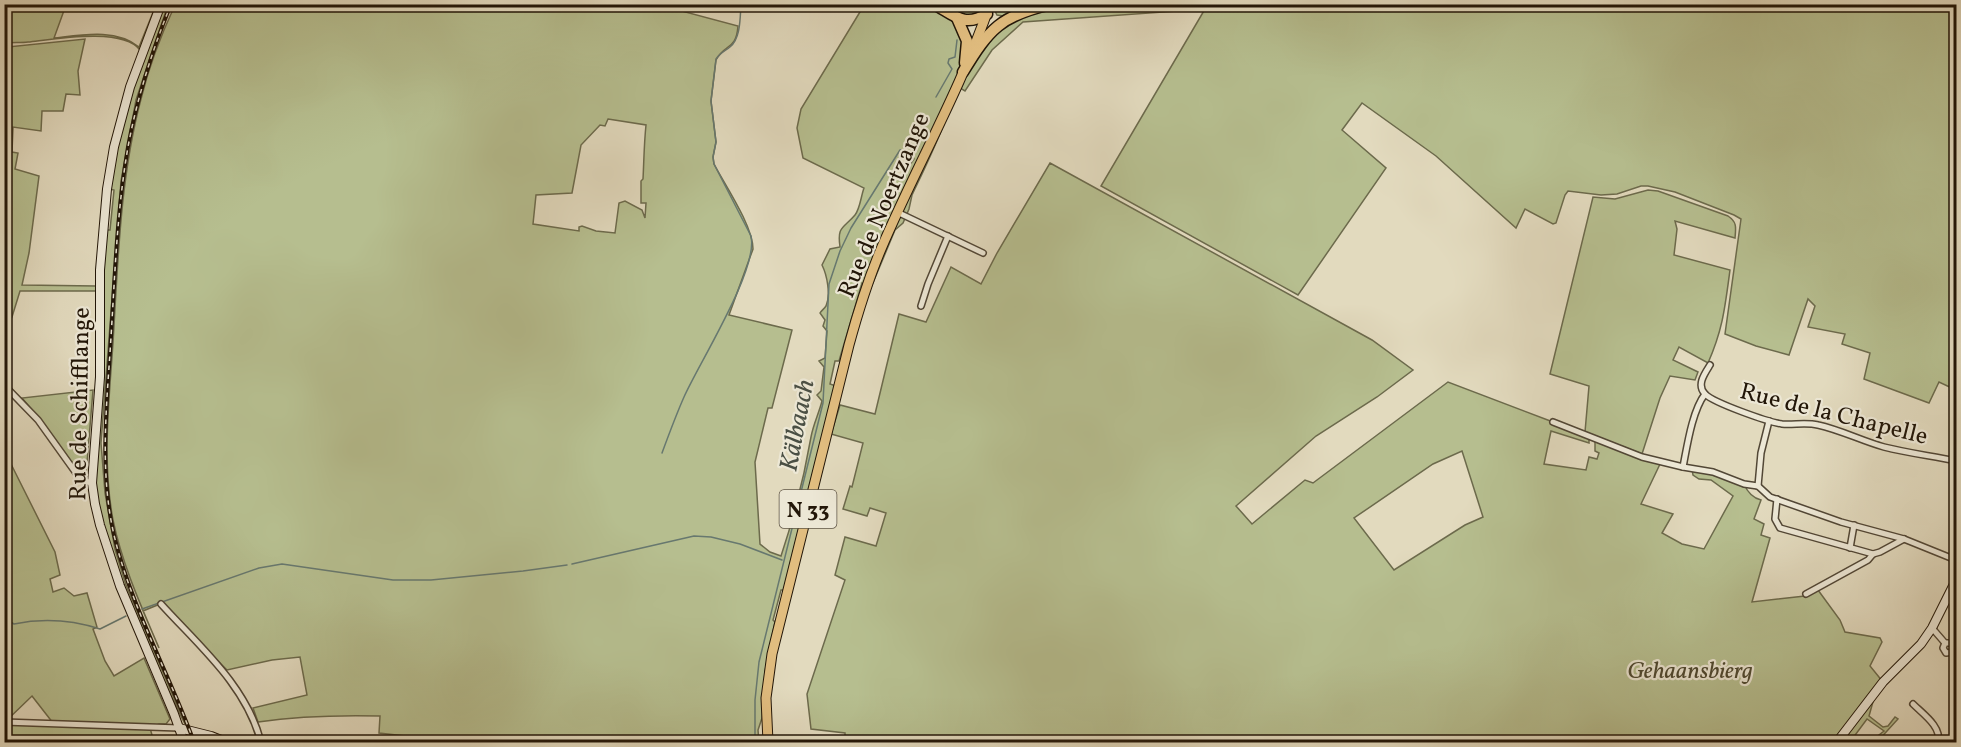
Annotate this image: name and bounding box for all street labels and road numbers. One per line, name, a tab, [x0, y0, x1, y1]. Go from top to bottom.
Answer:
street label: Rue de Noertzange	[830, 108, 939, 304]
street label: Rue de Schifflange	[62, 307, 100, 501]
street label: Rue de la Chapelle	[1736, 375, 1931, 455]
road number: N 33	[780, 490, 836, 528]

